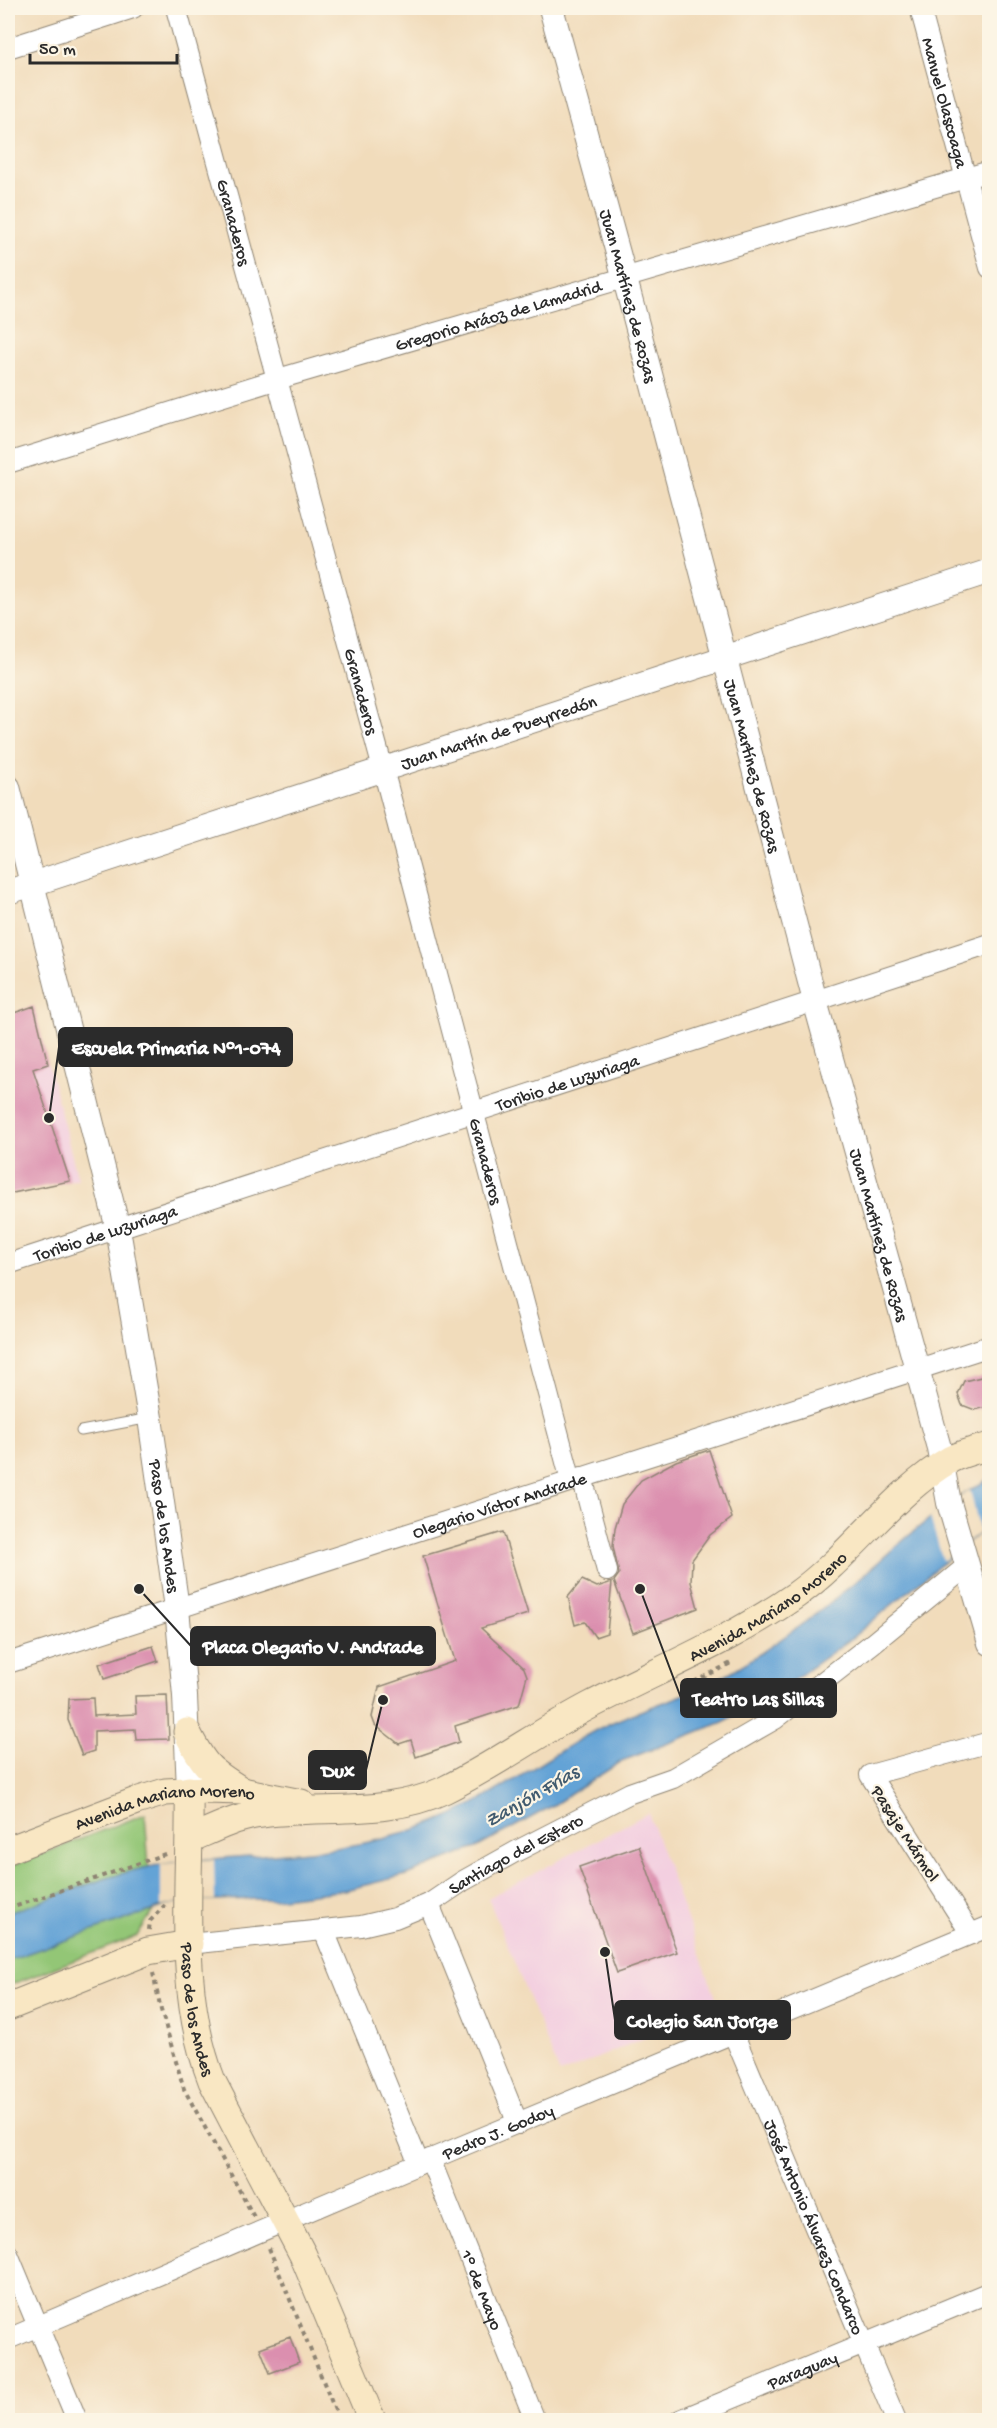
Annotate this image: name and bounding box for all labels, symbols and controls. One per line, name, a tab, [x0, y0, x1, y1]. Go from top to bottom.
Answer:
scale bar	[30, 27, 177, 65]
street label: Manuel Olascoaga	[915, 36, 971, 172]
text: 50 m	[39, 40, 76, 61]
street label: Granaderos	[210, 177, 254, 270]
street label: Juan Martínez de Rozas	[593, 207, 660, 386]
street label: Gregorio Aráoz de Lamadrid	[393, 277, 606, 357]
street label: Granaderos	[338, 646, 382, 739]
street label: Juan Martínez de Rozas	[718, 677, 784, 856]
street label: Juan Martín de Pueyrredón	[399, 692, 600, 776]
callout: Escuela Primaria N°1-074	[59, 1028, 292, 1066]
text: Escuela Primaria N°1-074	[71, 1039, 281, 1062]
street label: Toribio de Luzuriaga	[492, 1051, 643, 1118]
street label: Granaderos	[463, 1116, 506, 1208]
street label: Juan Martínez de Rozas	[843, 1147, 912, 1325]
street label: Toribio de Luzuriaga	[30, 1201, 181, 1268]
street label: Paso de los Andes	[143, 1457, 183, 1595]
street label: Olegario Víctor Andrade	[410, 1469, 590, 1545]
street label: Avenida Mariano Moreno	[686, 1548, 853, 1668]
callout: Placa Olegario V. Andrade	[191, 1627, 435, 1665]
text: Placa Olegario V. Andrade	[202, 1638, 424, 1661]
callout: Teatro Las Sillas	[681, 1679, 836, 1717]
text: Teatro Las Sillas	[691, 1690, 825, 1713]
callout: Dux	[309, 1751, 366, 1789]
water label: Zanjón Frías	[482, 1761, 585, 1834]
text: Dux	[320, 1762, 355, 1785]
street label: Avenida Mariano Moreno	[73, 1782, 257, 1836]
street label: Pasaje Mármol	[865, 1782, 943, 1886]
street label: Santiago del Estero	[445, 1811, 588, 1901]
street label: Paso de los Andes	[175, 1942, 218, 2080]
callout: Colegio San Jorge	[615, 2001, 790, 2039]
text: Colegio San Jorge	[625, 2012, 778, 2035]
street label: Pedro J. Godoy	[439, 2101, 558, 2166]
street label: José Antonio Álvarez Condarco	[758, 2117, 867, 2338]
street label: 1° de Mayo	[454, 2247, 506, 2334]
street label: Paraguay	[764, 2348, 841, 2396]

